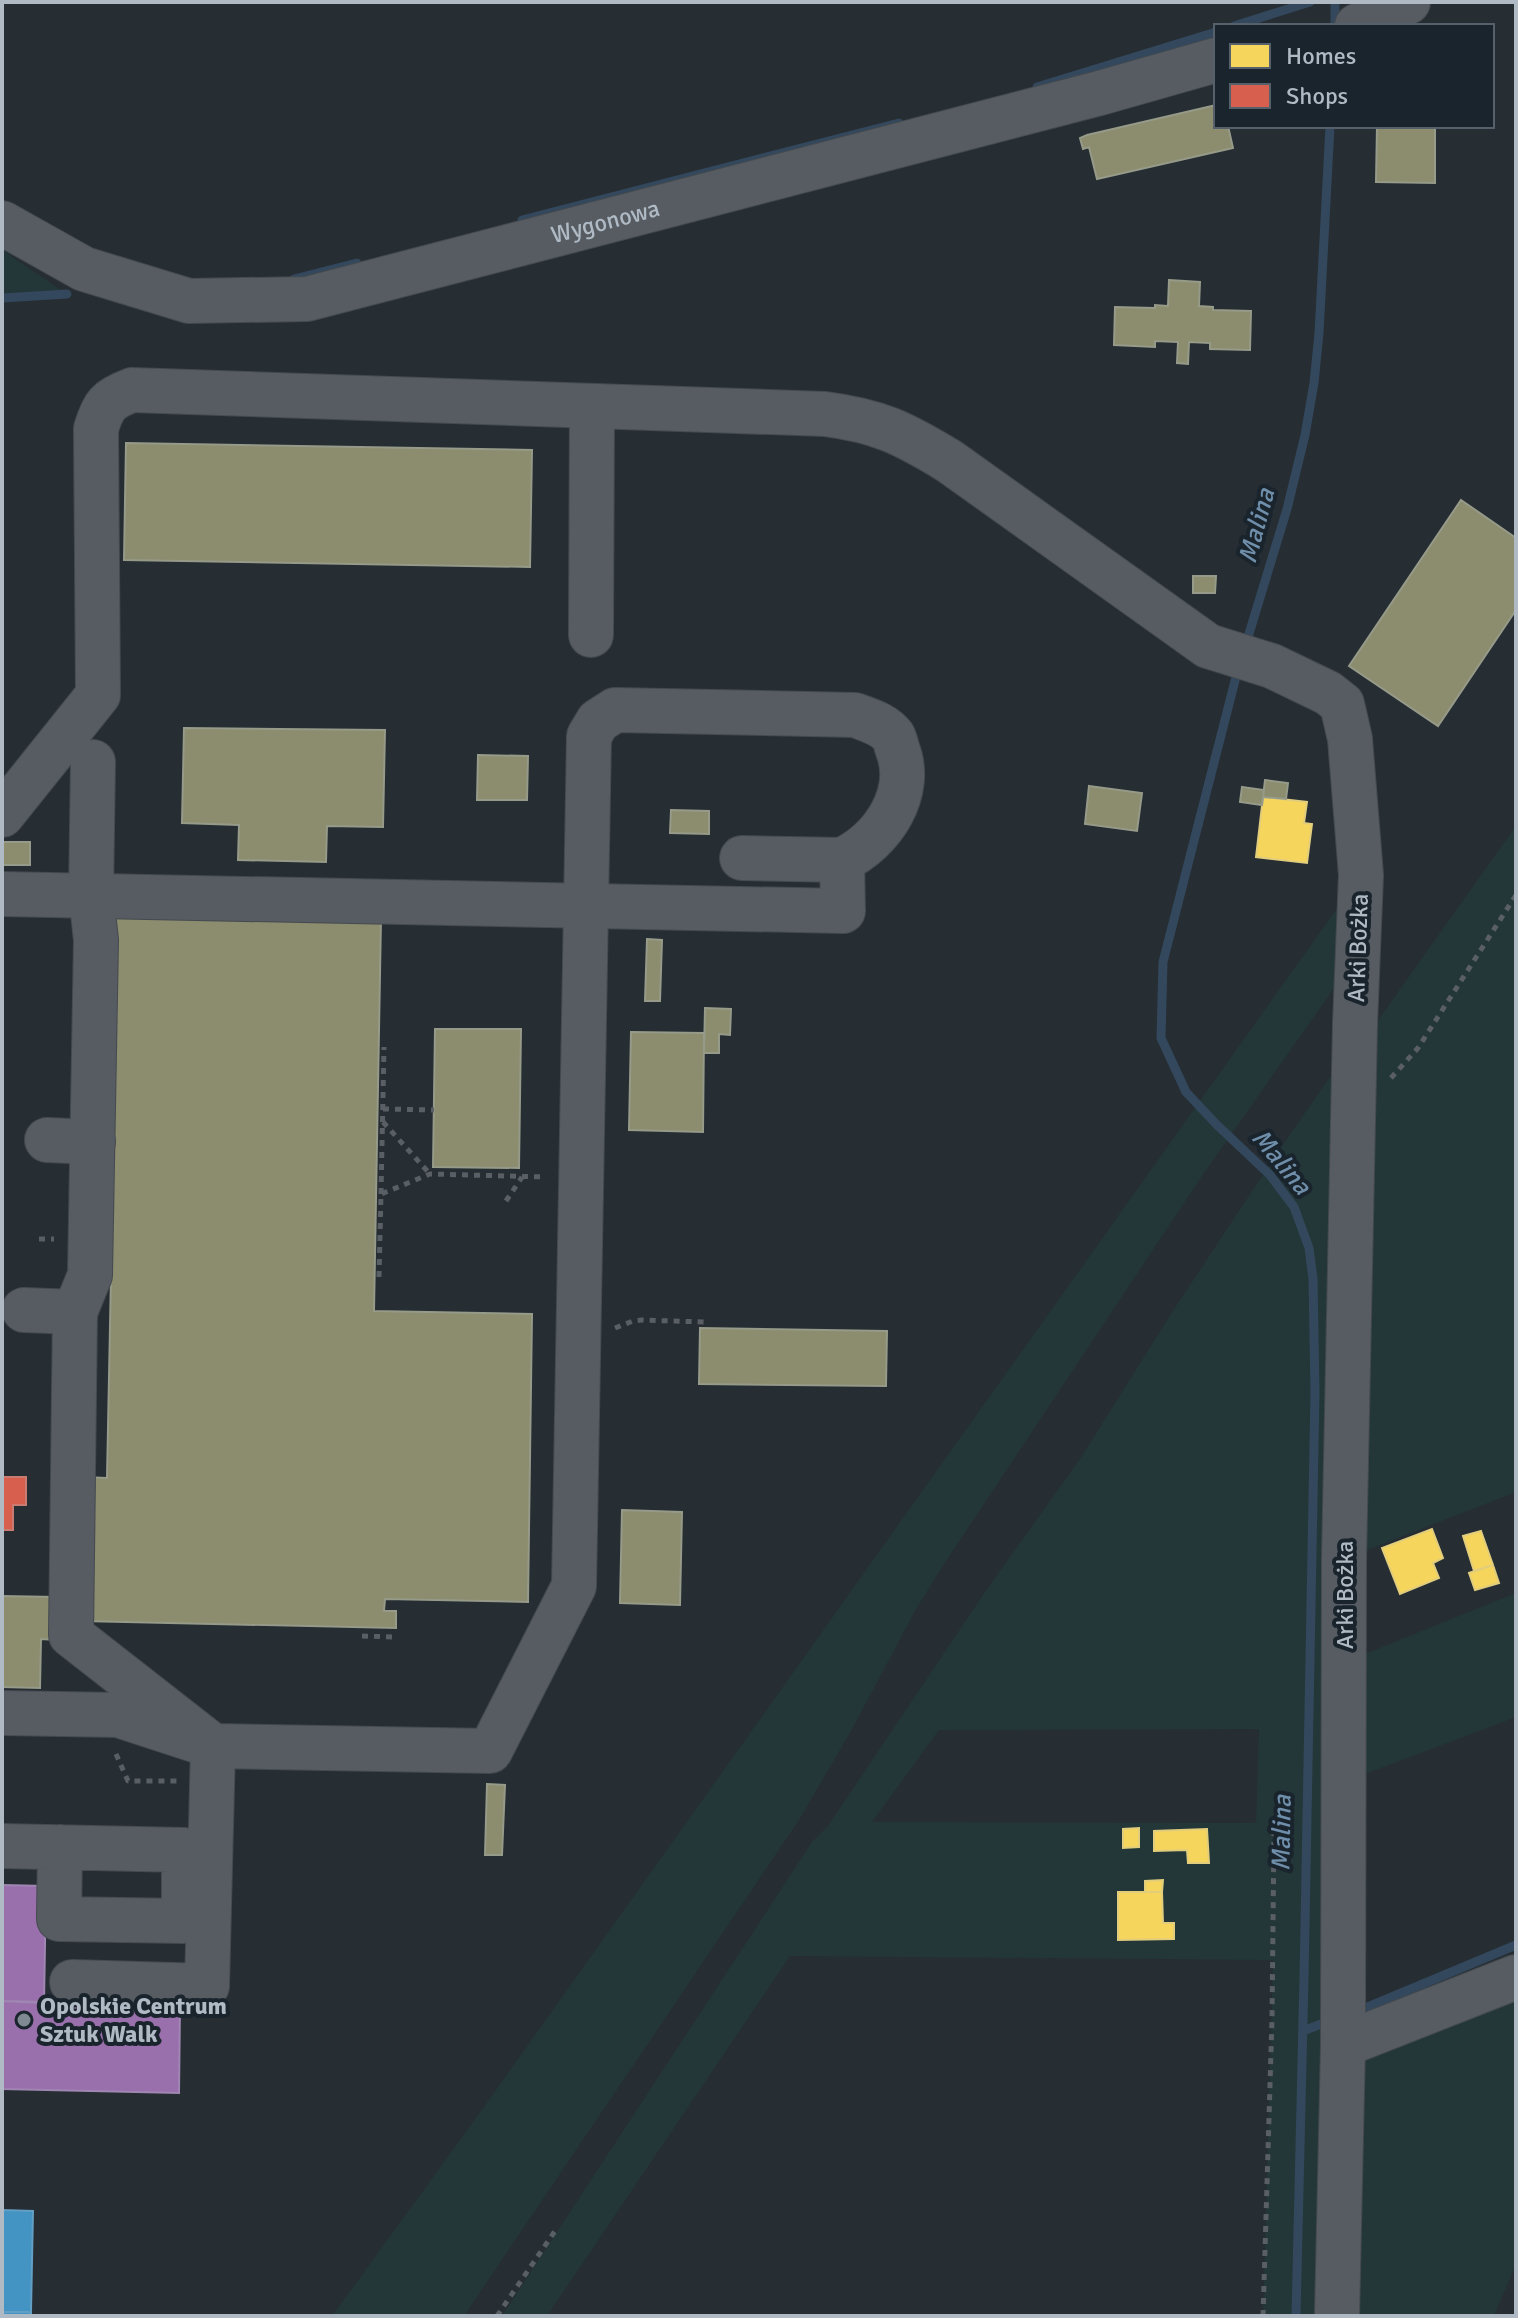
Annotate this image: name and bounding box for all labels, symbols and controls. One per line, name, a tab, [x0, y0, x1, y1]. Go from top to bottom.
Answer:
legend	[1214, 24, 1494, 128]
text: Homes	[1286, 41, 1356, 71]
text: Shops	[1286, 81, 1348, 111]
street label: Wygonowa	[548, 193, 663, 250]
water label: Malina	[1232, 484, 1283, 567]
street label: Arki Bożka	[1341, 893, 1375, 1003]
water label: Malina	[1244, 1123, 1318, 1202]
street label: Arki Bożka	[1330, 1541, 1360, 1649]
water label: Malina	[1265, 1794, 1299, 1871]
place label: Opolskie Centrum Sztuk Walk	[40, 1991, 227, 2049]
marker: Opolskie Centrum Sztuk Walk	[15, 2011, 33, 2029]

